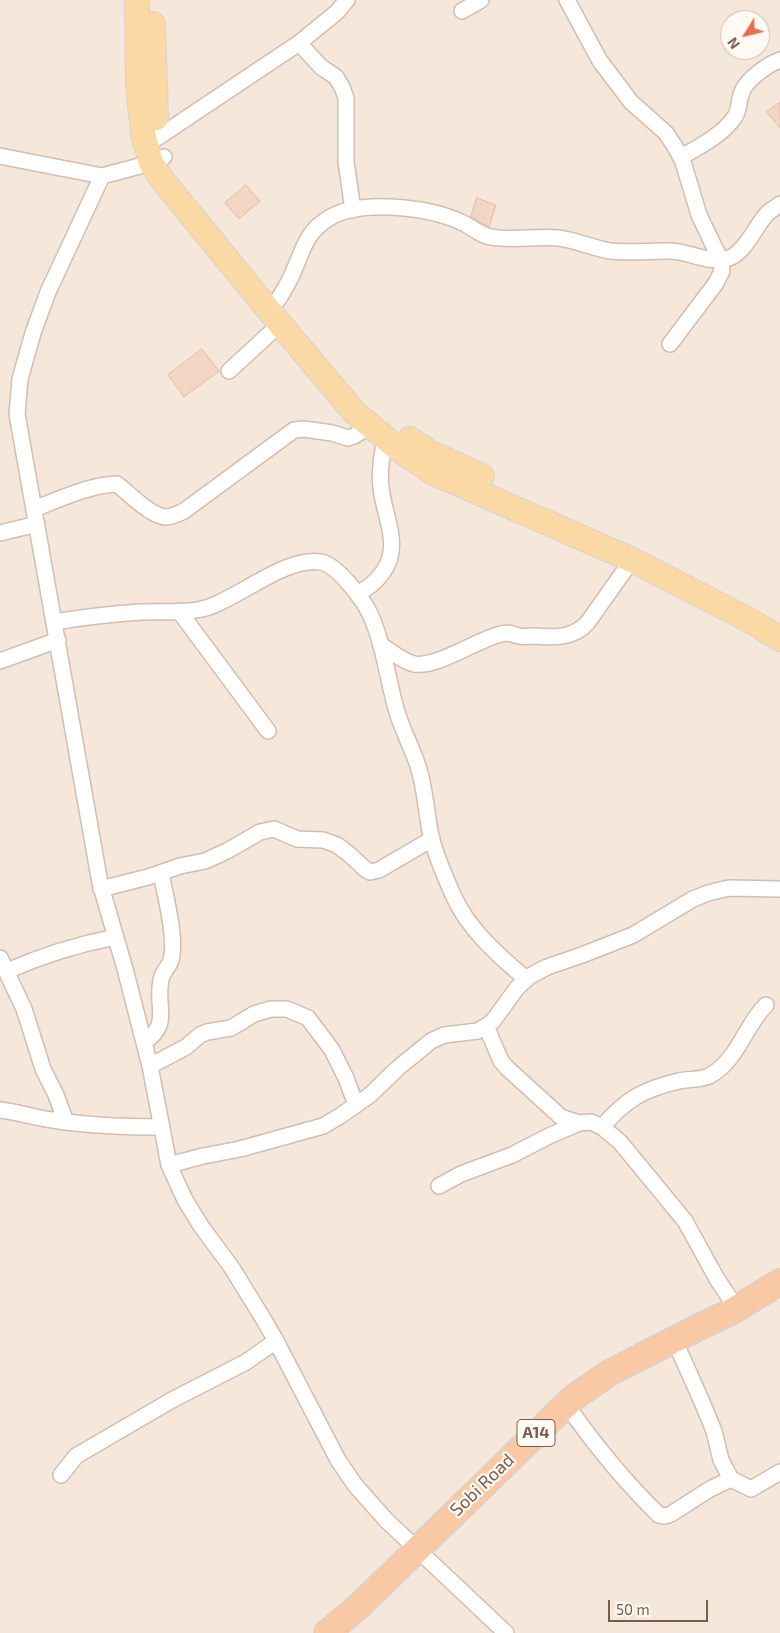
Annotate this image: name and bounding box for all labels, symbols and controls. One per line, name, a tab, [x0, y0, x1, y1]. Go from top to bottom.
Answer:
north arrow	[720, 10, 770, 60]
text: N	[723, 34, 743, 53]
road number: A14	[517, 1420, 555, 1446]
street label: Sobi Road	[446, 1449, 518, 1521]
scale bar	[610, 1590, 710, 1622]
text: 50 m	[616, 1600, 650, 1618]

